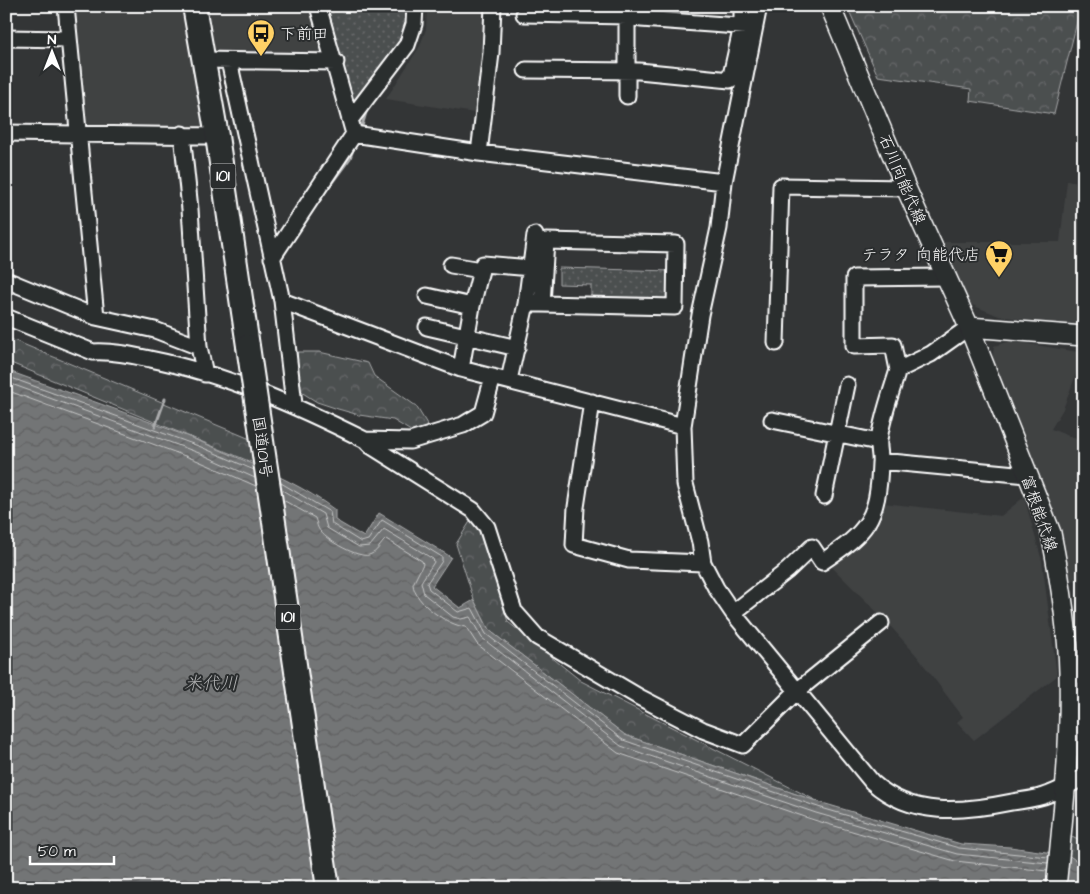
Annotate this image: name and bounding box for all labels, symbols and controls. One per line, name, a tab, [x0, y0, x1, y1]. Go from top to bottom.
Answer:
bus stop icon: 下前田	[246, 18, 276, 57]
place label: 下前田	[280, 23, 328, 45]
north arrow	[28, 28, 78, 78]
text: N	[48, 30, 57, 50]
street label: 石川向能代線	[873, 131, 931, 228]
road number: 101	[210, 164, 236, 188]
supermarket icon: テラタ 向能代店	[984, 239, 1014, 278]
place label: テラタ 向能代店	[862, 244, 980, 266]
street label: 国道101号	[247, 415, 277, 479]
street label: 富根能代線	[1016, 472, 1062, 555]
road number: 101	[276, 604, 300, 630]
water label: 米代川	[184, 671, 238, 696]
scale bar	[30, 834, 114, 866]
text: 50 m	[38, 841, 76, 862]

